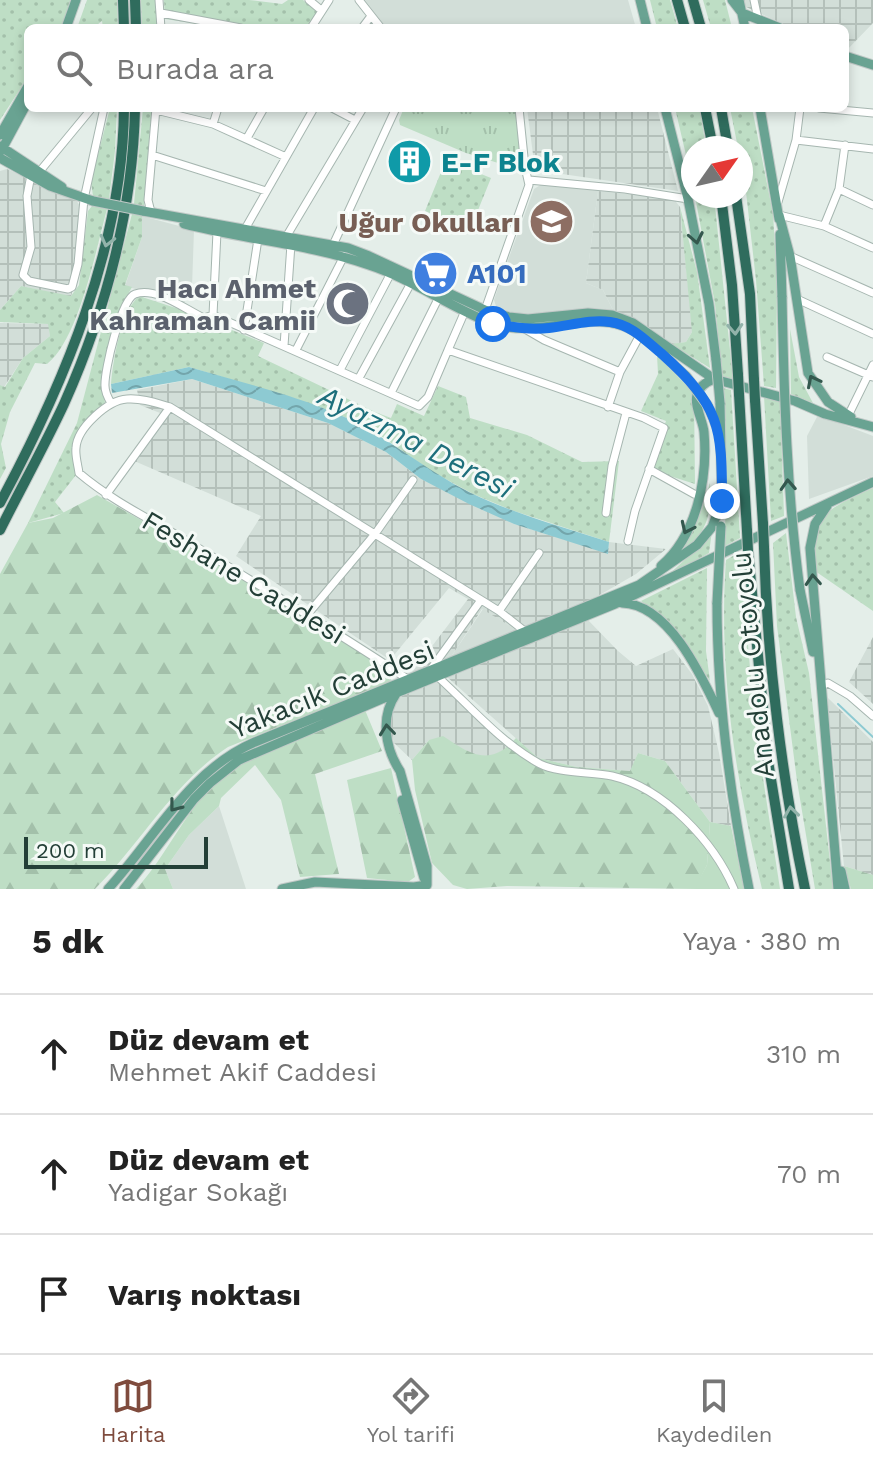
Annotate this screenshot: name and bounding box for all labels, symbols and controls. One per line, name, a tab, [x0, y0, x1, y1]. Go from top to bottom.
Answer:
search box	[24, 24, 849, 112]
icon: search	[52, 46, 96, 90]
text: Burada ara	[116, 51, 274, 86]
north arrow	[681, 136, 753, 208]
building icon: E-F Blok	[386, 138, 434, 186]
place label: E-F Blok	[441, 146, 561, 179]
school or university icon: Uğur Okulları	[528, 198, 576, 246]
place label: Uğur Okulları	[339, 206, 521, 239]
one-way arrow	[686, 232, 703, 245]
one-way arrow	[99, 233, 116, 247]
supermarket icon: A101	[412, 249, 460, 297]
place label: A101	[467, 257, 527, 290]
place label: Hacı Ahmet Kahraman Camii	[89, 272, 316, 337]
mosque icon: Hacı Ahmet Kahraman Camii	[323, 280, 371, 328]
route start	[475, 306, 511, 342]
one-way arrow	[726, 323, 743, 336]
one-way arrow	[807, 374, 823, 389]
water label: Ayazma Deresi	[311, 377, 520, 506]
one-way arrow	[780, 478, 797, 491]
route end	[704, 483, 740, 519]
street label: Feshane Caddesi	[136, 504, 351, 651]
one-way arrow	[681, 520, 697, 535]
street label: Anadolu Otoyolu	[724, 550, 781, 780]
one-way arrow	[805, 573, 822, 586]
street label: Yakacık Caddesi	[225, 633, 439, 745]
one-way arrow	[379, 723, 396, 736]
one-way arrow	[171, 797, 185, 812]
one-way arrow	[783, 805, 800, 819]
scale bar	[24, 833, 208, 869]
text: 200 m	[36, 838, 105, 863]
text: 5 dk	[32, 921, 104, 961]
text: Yaya · 380 m	[683, 926, 841, 956]
text: Düz devam et	[108, 1022, 309, 1057]
icon: ahead	[32, 1032, 76, 1076]
text: 310 m	[766, 1039, 841, 1069]
text: Mehmet Akif Caddesi	[108, 1057, 377, 1087]
text: Düz devam et	[108, 1142, 309, 1177]
icon: ahead	[32, 1152, 76, 1196]
text: 70 m	[777, 1159, 841, 1189]
text: Yadigar Sokağı	[108, 1177, 288, 1207]
icon: arrive	[32, 1272, 76, 1316]
text: Varış noktası	[108, 1277, 301, 1312]
tab: Harita	[101, 1374, 166, 1447]
tab: Yol tarifi	[367, 1374, 455, 1447]
tab: Kaydedilen	[656, 1374, 772, 1447]

